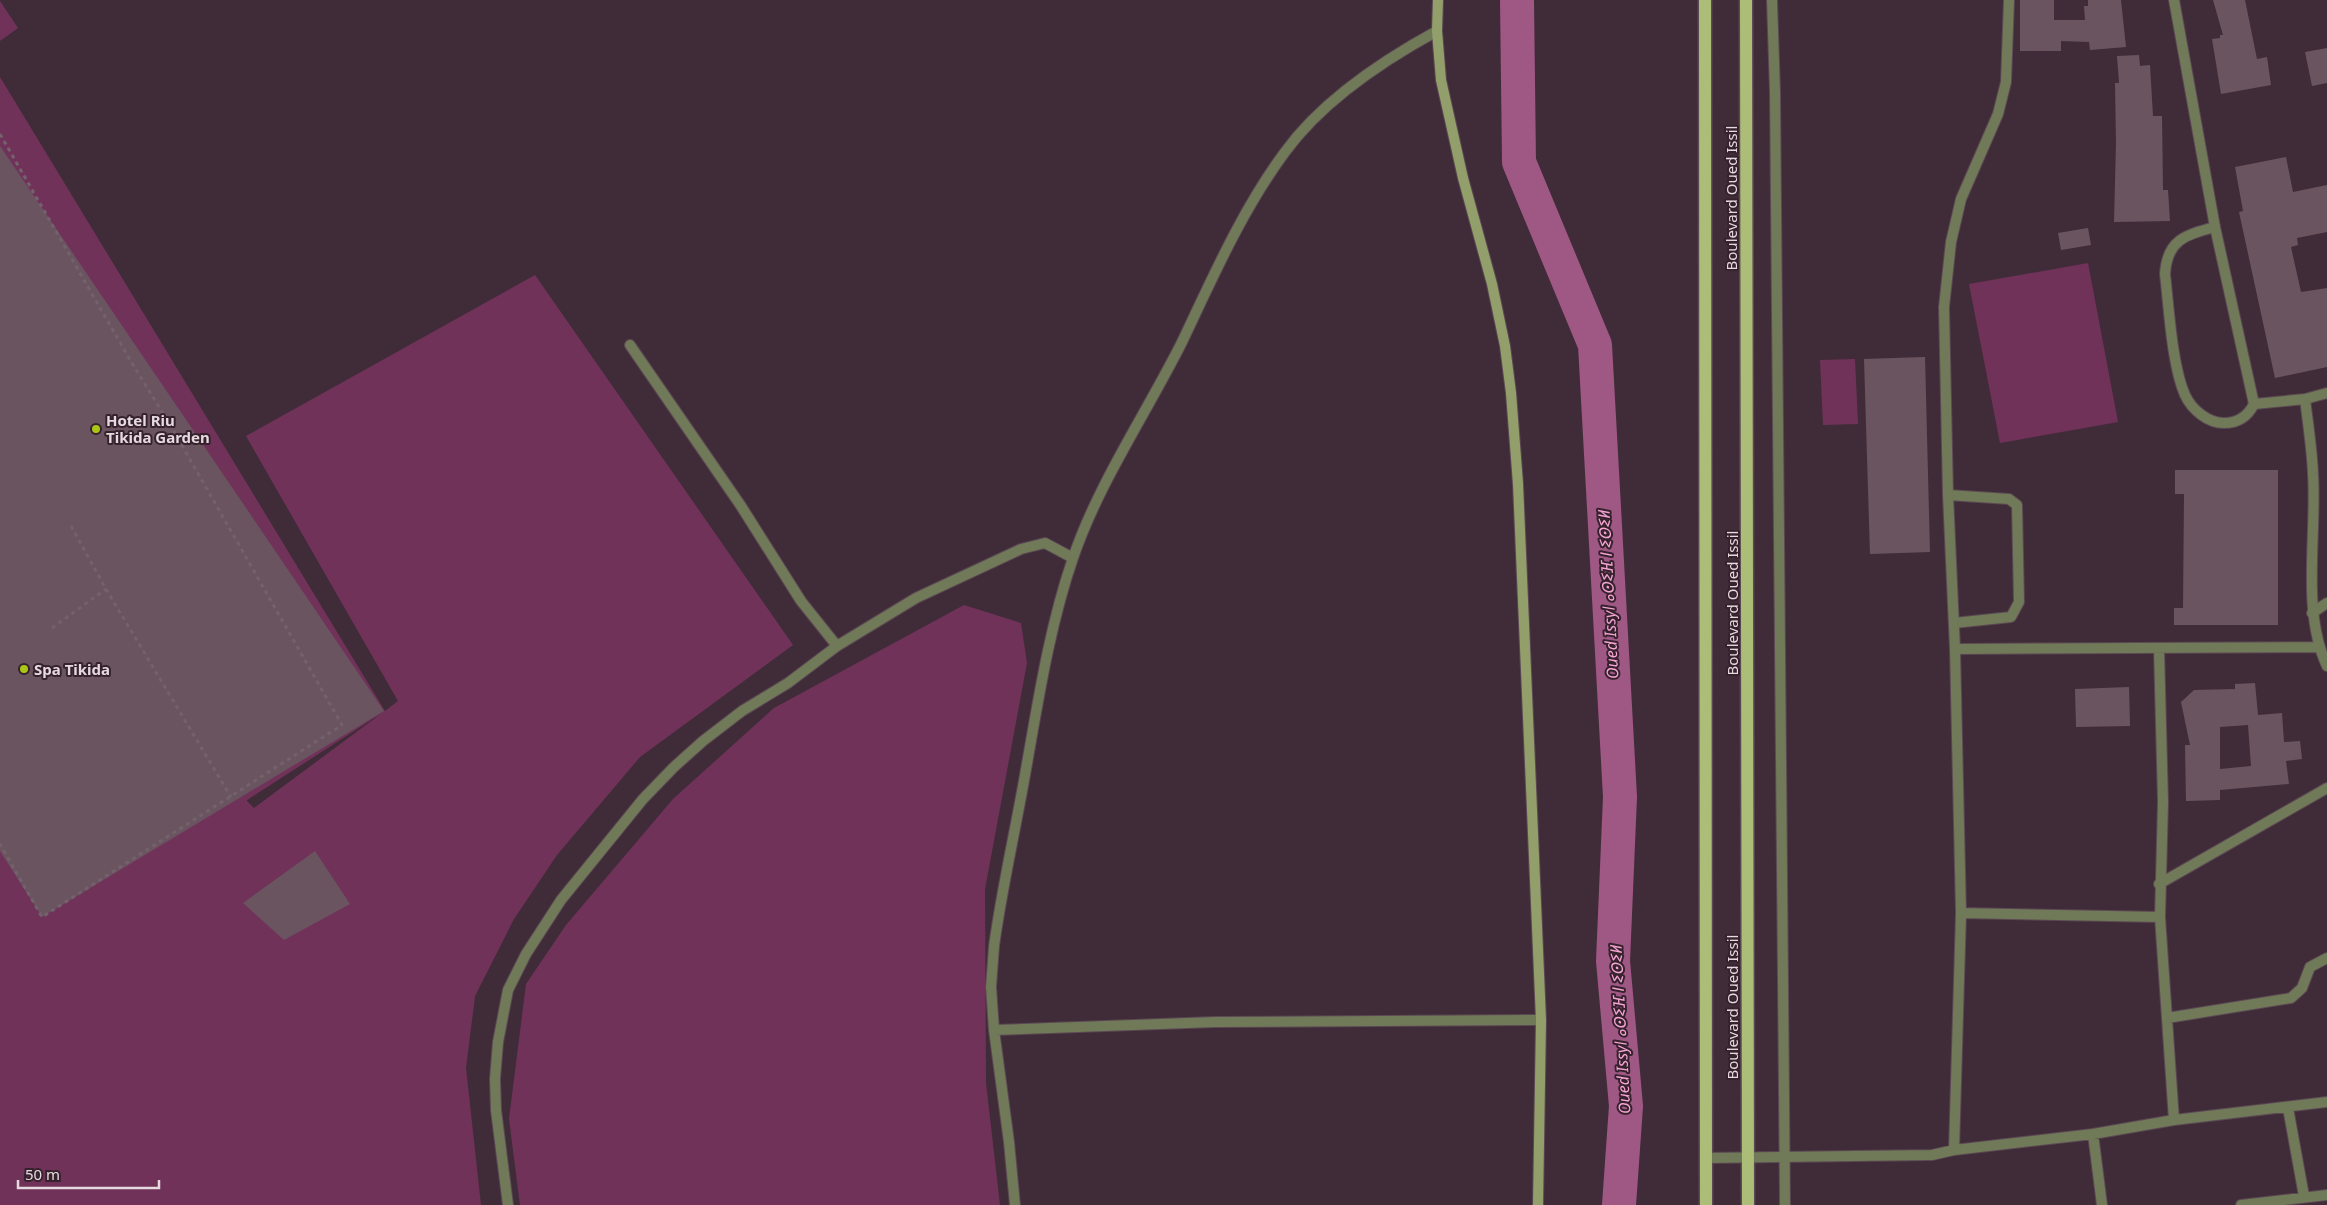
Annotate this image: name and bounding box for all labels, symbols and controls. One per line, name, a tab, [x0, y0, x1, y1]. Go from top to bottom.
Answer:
street label: Boulevard Oued Issil	[1721, 126, 1741, 270]
place label: Hotel Riu Tikida Garden	[106, 410, 210, 447]
marker: Hotel Riu Tikida Garden	[90, 423, 102, 435]
water label: Oued Issyl ⴰⵙⵉⴼ ⵏ ⵉⵙⵉⵍ	[1593, 508, 1623, 680]
street label: Boulevard Oued Issil	[1722, 531, 1742, 675]
place label: Spa Tikida	[34, 659, 110, 679]
marker: Spa Tikida	[18, 663, 30, 675]
street label: Boulevard Oued Issil	[1722, 935, 1742, 1079]
water label: Oued Issyl ⴰⵙⵉⴼ ⵏ ⵉⵙⵉⵍ	[1605, 943, 1635, 1115]
scale bar	[18, 1158, 159, 1190]
text: 50 m	[25, 1164, 60, 1184]

